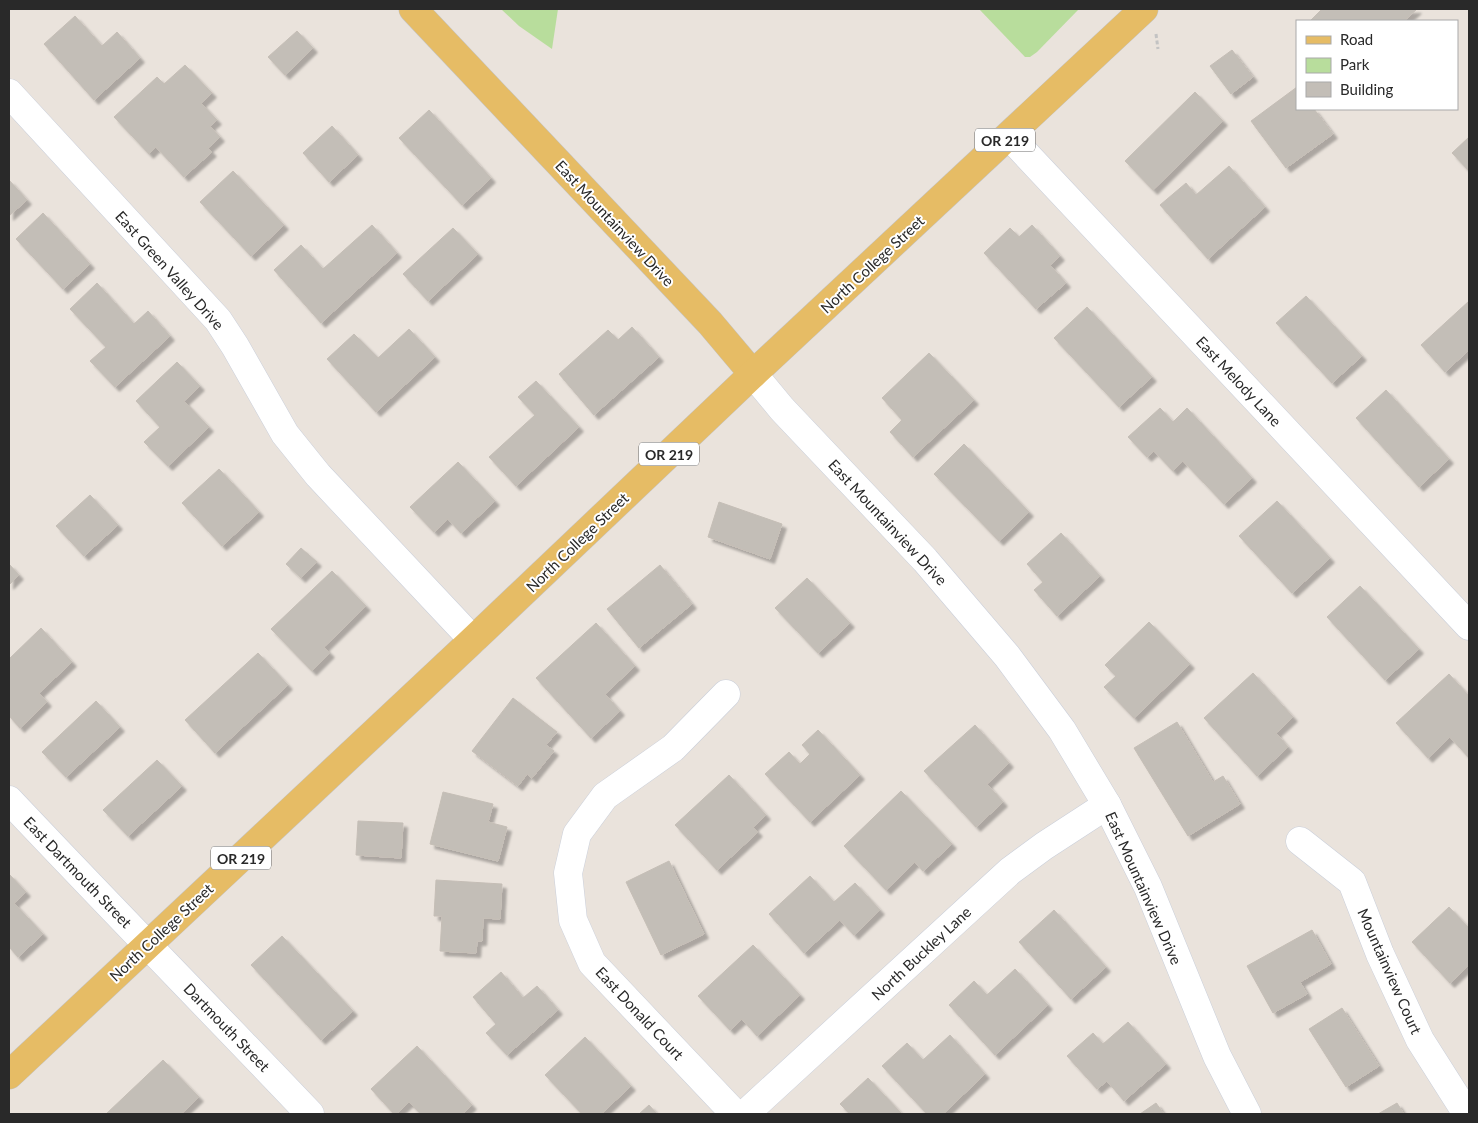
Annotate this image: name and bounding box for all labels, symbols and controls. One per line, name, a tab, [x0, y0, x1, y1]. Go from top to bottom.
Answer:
legend	[1296, 20, 1458, 110]
text: Road	[1340, 30, 1373, 48]
text: Park	[1340, 55, 1370, 73]
text: Building	[1340, 80, 1393, 98]
road number: OR 219	[975, 128, 1035, 152]
street label: East Mountainview Drive	[552, 156, 678, 290]
street label: East Green Valley Drive	[112, 207, 228, 333]
street label: North College Street	[816, 211, 928, 317]
street label: East Melody Lane	[1193, 332, 1285, 430]
road number: OR 219	[639, 442, 699, 466]
street label: East Mountainview Drive	[825, 455, 951, 589]
street label: North College Street	[522, 488, 632, 595]
street label: East Mountainview Drive	[1102, 809, 1186, 967]
street label: East Dartmouth Street	[20, 813, 136, 932]
road number: OR 219	[211, 846, 271, 870]
street label: North College Street	[105, 879, 217, 985]
street label: North Buckley Lane	[868, 902, 975, 1004]
street label: Mountainview Court	[1354, 905, 1426, 1037]
street label: East Donald Court	[592, 963, 688, 1064]
street label: Dartmouth Street	[180, 979, 274, 1075]

